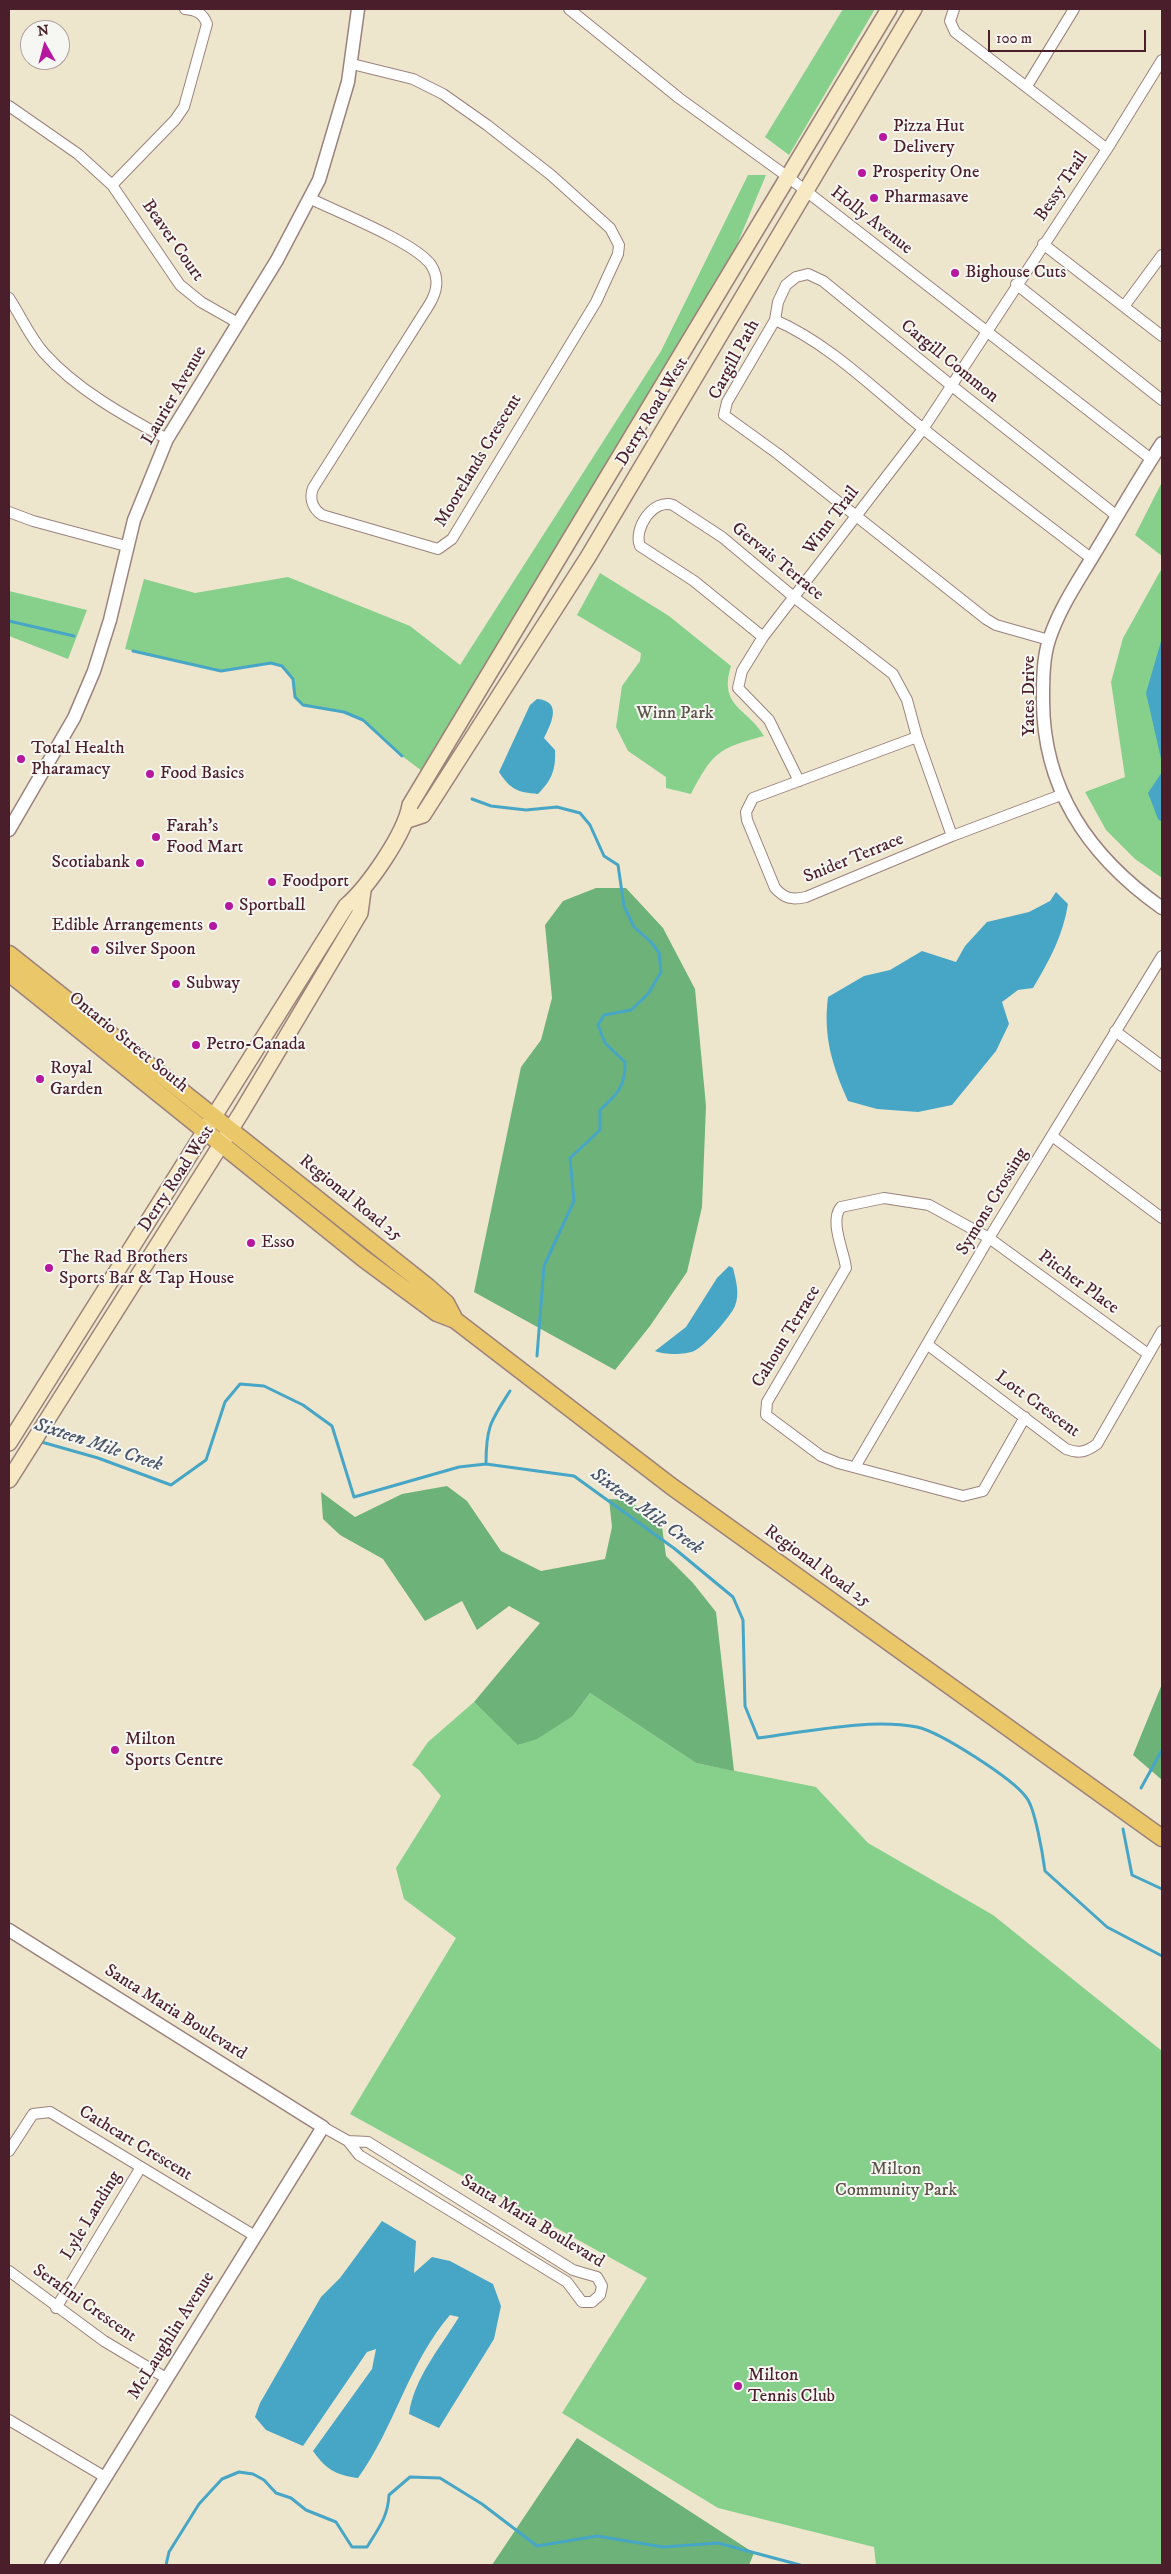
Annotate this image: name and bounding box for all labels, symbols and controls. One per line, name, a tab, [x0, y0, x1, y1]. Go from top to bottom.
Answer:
north arrow	[20, 20, 70, 70]
scale bar	[991, 20, 1148, 52]
text: N	[36, 21, 50, 41]
text: 100 m	[996, 29, 1032, 48]
place label: Pizza Hut Delivery	[893, 116, 964, 158]
marker: Pizza Hut Delivery	[877, 131, 889, 143]
street label: Bessy Trail	[1031, 148, 1093, 226]
place label: Prosperity One	[872, 162, 979, 184]
marker: Prosperity One	[856, 167, 868, 179]
street label: Holly Avenue	[826, 182, 916, 260]
place label: Pharmasave	[884, 187, 968, 209]
marker: Pharmasave	[868, 192, 880, 204]
street label: Beaver Court	[136, 196, 208, 286]
place label: Bighouse Cuts	[965, 262, 1066, 284]
marker: Bighouse Cuts	[949, 267, 961, 279]
street label: Cargill Path	[705, 316, 765, 404]
street label: Cargill Common	[895, 316, 1003, 408]
street label: Laurier Avenue	[138, 343, 212, 449]
street label: Derry Road West	[612, 354, 694, 470]
street label: Moorelands Crescent	[431, 391, 527, 531]
street label: Winn Trail	[799, 483, 865, 559]
street label: Gervais Terrace	[726, 518, 828, 606]
street label: Yates Drive	[1019, 655, 1041, 737]
park label: Winn Park	[636, 703, 714, 725]
place label: Total Health Pharamacy	[31, 738, 125, 781]
marker: Total Health Pharamacy	[15, 753, 27, 765]
place label: Food Basics	[160, 763, 244, 785]
marker: Food Basics	[144, 768, 156, 780]
place label: Farah's Food Mart	[166, 816, 243, 859]
street label: Snider Terrace	[801, 829, 907, 889]
marker: Farah's Food Mart	[150, 831, 162, 843]
place label: Scotiabank	[52, 852, 130, 874]
marker: Scotiabank	[134, 857, 146, 869]
place label: Foodport	[282, 871, 349, 893]
marker: Foodport	[266, 876, 278, 888]
place label: Sportball	[239, 895, 306, 917]
marker: Sportball	[223, 900, 235, 912]
place label: Edible Arrangements	[52, 915, 203, 937]
marker: Edible Arrangements	[207, 920, 219, 932]
place label: Silver Spoon	[105, 939, 196, 961]
marker: Silver Spoon	[89, 944, 101, 956]
place label: Subway	[186, 973, 240, 995]
marker: Subway	[170, 978, 182, 990]
street label: Ontario Street South	[64, 988, 192, 1098]
place label: Petro-Canada	[206, 1034, 305, 1056]
marker: Petro-Canada	[190, 1039, 202, 1051]
place label: Royal Garden	[50, 1058, 103, 1100]
marker: Royal Garden	[34, 1073, 46, 1085]
street label: Derry Road West	[135, 1122, 219, 1236]
street label: Symons Crossing	[952, 1144, 1034, 1260]
street label: Regional Road 25	[294, 1151, 406, 1247]
place label: Esso	[261, 1232, 295, 1254]
marker: Esso	[245, 1237, 257, 1249]
street label: Pitcher Place	[1033, 1246, 1123, 1320]
place label: The Rad Brothers Sports Bar & Tap House	[59, 1247, 234, 1290]
marker: The Rad Brothers Sports Bar & Tap House	[43, 1262, 55, 1274]
street label: Cahoun Terrace	[748, 1282, 826, 1392]
street label: Lott Crescent	[990, 1367, 1084, 1443]
water label: Sixteen Mile Creek	[31, 1415, 165, 1477]
water label: Sixteen Mile Creek	[585, 1464, 707, 1560]
street label: Regional Road 25	[759, 1521, 875, 1613]
place label: Milton Sports Centre	[125, 1729, 223, 1772]
marker: Milton Sports Centre	[109, 1744, 121, 1756]
street label: Santa Maria Boulevard	[100, 1961, 250, 2065]
street label: Cathcart Crescent	[74, 2102, 196, 2186]
park label: Milton Community Park	[835, 2159, 957, 2202]
street label: Lyle Landing	[57, 2168, 127, 2264]
street label: Santa Maria Boulevard	[456, 2171, 608, 2273]
street label: Serafini Crescent	[28, 2260, 140, 2348]
street label: McLaughlin Avenue	[124, 2268, 220, 2404]
place label: Milton Tennis Club	[748, 2365, 835, 2408]
marker: Milton Tennis Club	[732, 2380, 744, 2392]

